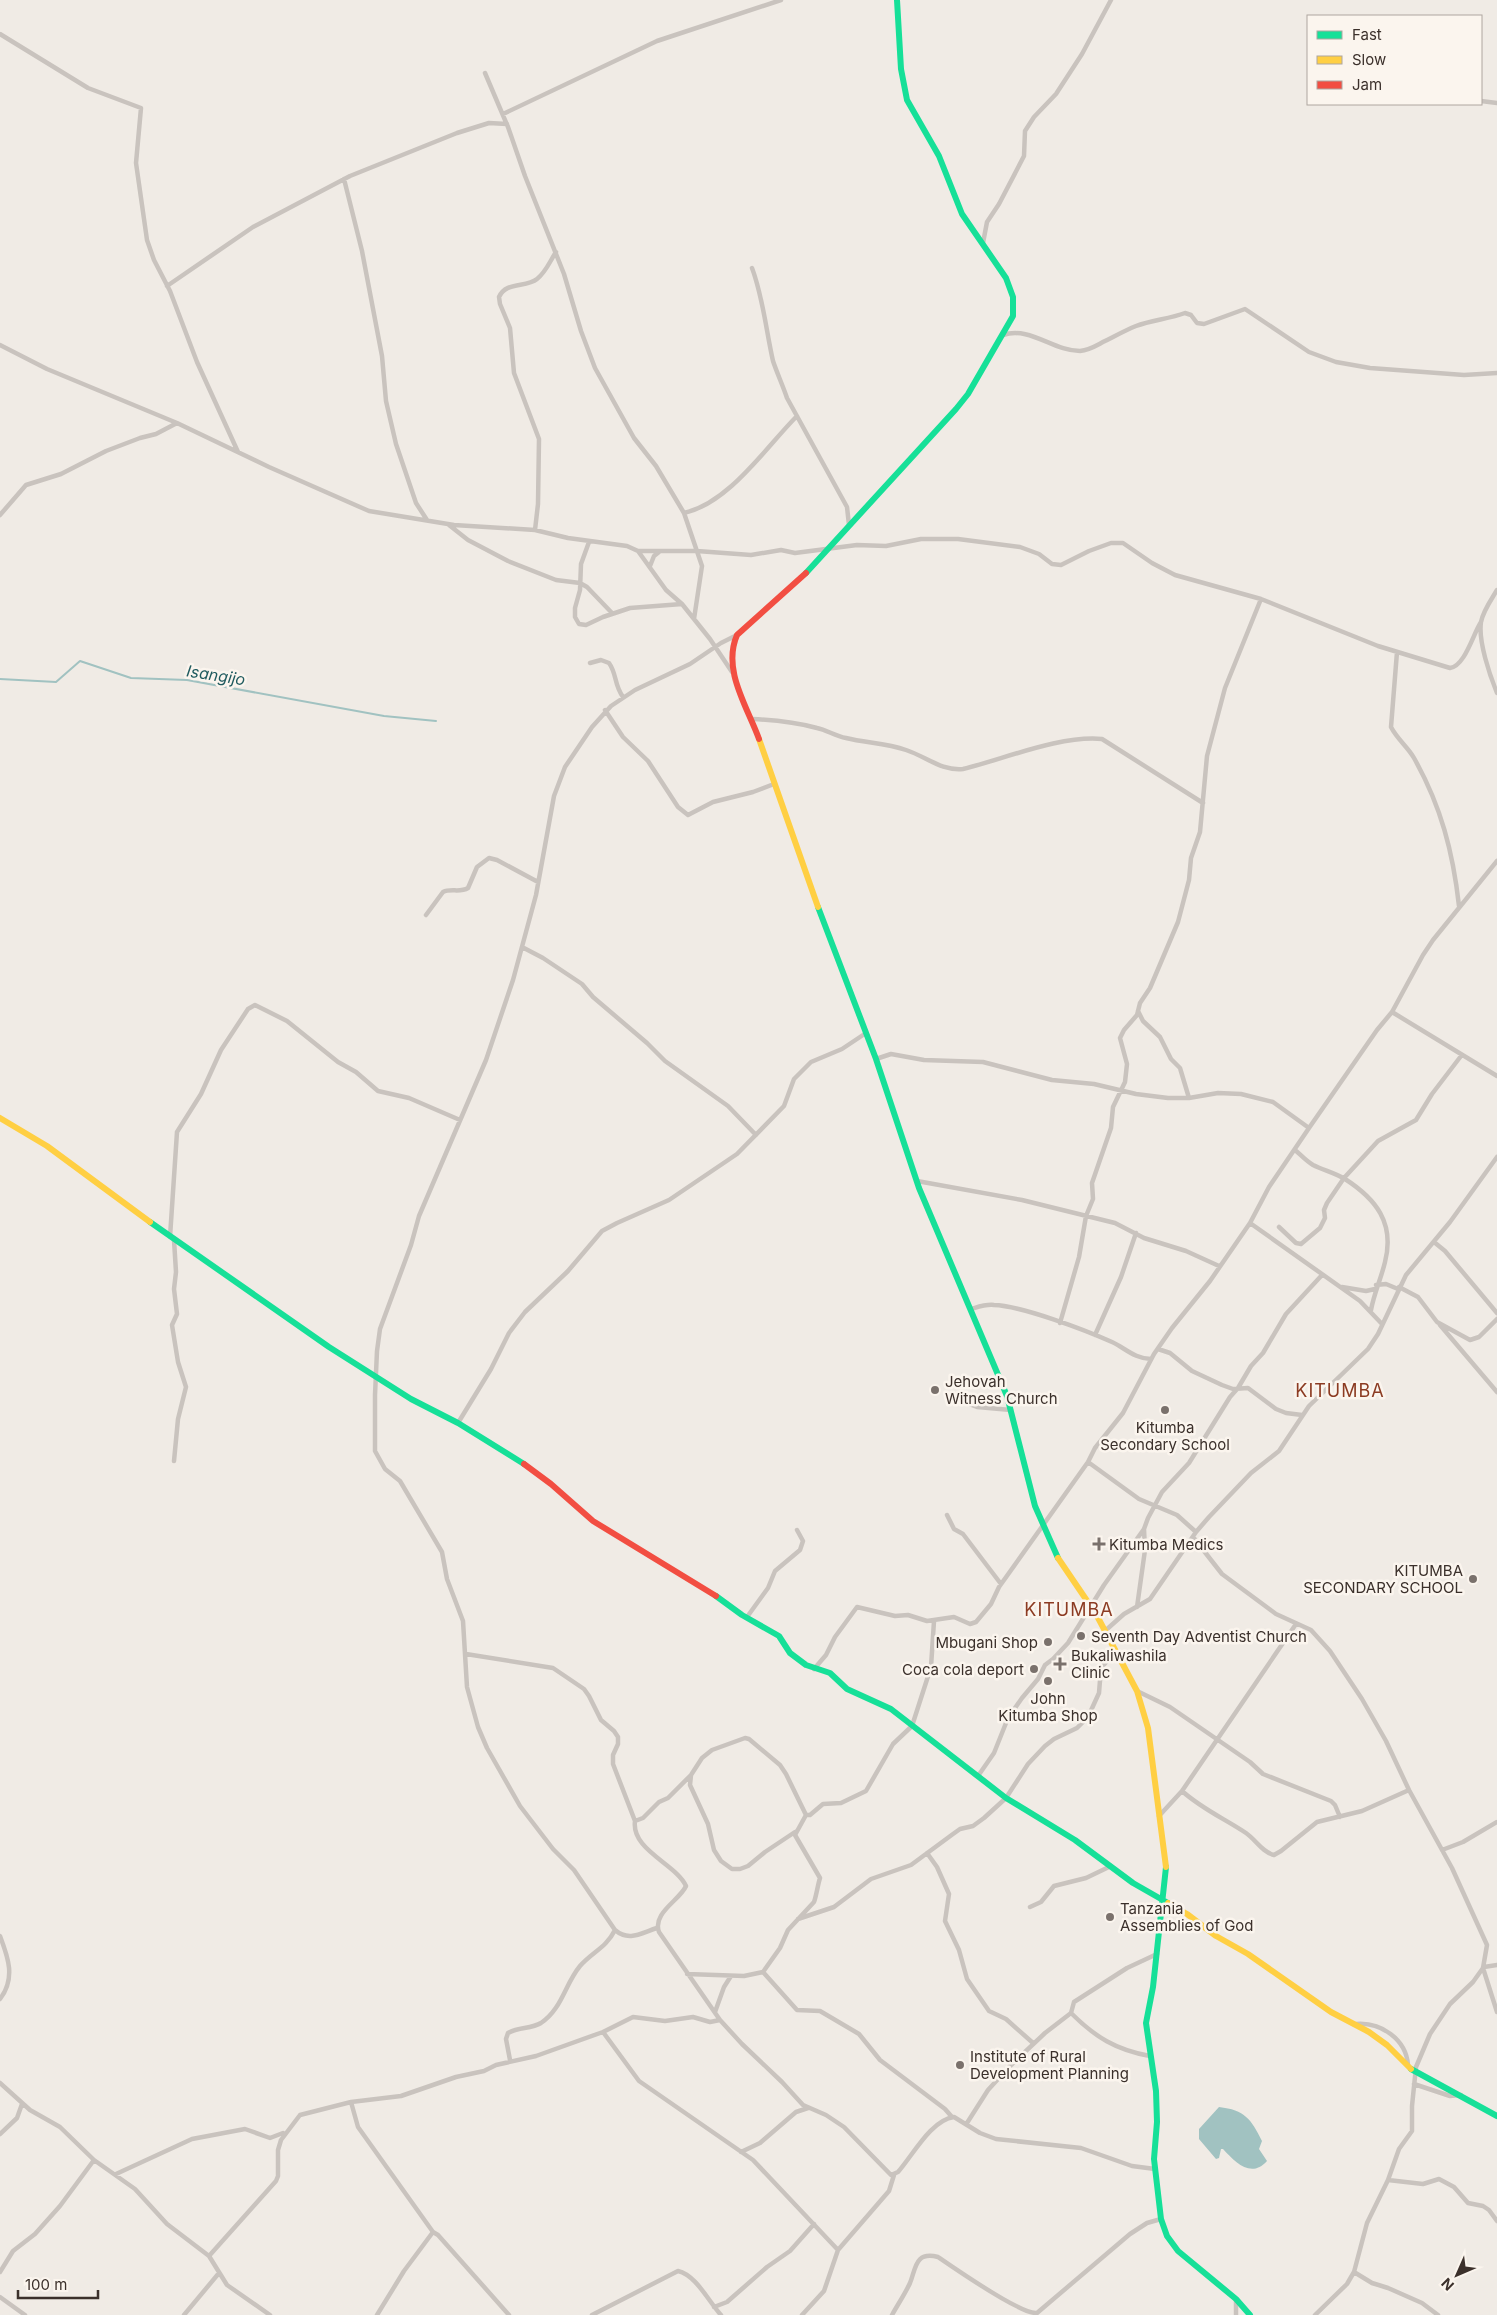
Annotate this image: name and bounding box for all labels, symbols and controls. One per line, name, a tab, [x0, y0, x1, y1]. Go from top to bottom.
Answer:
legend	[1307, 15, 1482, 105]
text: Fast	[1352, 25, 1382, 44]
text: Slow	[1352, 50, 1386, 69]
text: Jam	[1352, 75, 1382, 94]
water label: Isangijo	[185, 660, 247, 690]
place label: Jehovah Witness Church	[945, 1372, 1058, 1408]
district label: KITUMBA	[1295, 1380, 1385, 1401]
marker: Jehovah Witness Church	[929, 1384, 941, 1396]
marker: Kitumba Secondary School	[1159, 1404, 1171, 1416]
place label: Kitumba Secondary School	[1100, 1418, 1230, 1454]
place label: Kitumba Medics	[1109, 1535, 1224, 1554]
marker: Kitumba Medics	[1093, 1538, 1105, 1550]
place label: KITUMBA SECONDARY SCHOOL	[1303, 1561, 1463, 1597]
marker: KITUMBA SECONDARY SCHOOL	[1467, 1573, 1479, 1585]
district label: KITUMBA	[1024, 1599, 1114, 1620]
place label: Seventh Day Adventist Church	[1091, 1627, 1307, 1646]
marker: Seventh Day Adventist Church	[1075, 1630, 1087, 1642]
place label: Mbugani Shop	[935, 1633, 1038, 1652]
marker: Mbugani Shop	[1042, 1636, 1054, 1648]
place label: Bukaliwashila Clinic	[1071, 1646, 1167, 1682]
marker: Bukaliwashila Clinic	[1053, 1657, 1067, 1671]
place label: Coca cola deport	[902, 1660, 1024, 1679]
marker: Coca cola deport	[1028, 1663, 1040, 1675]
marker: John Kitumba Shop	[1042, 1675, 1054, 1687]
place label: John Kitumba Shop	[998, 1689, 1098, 1725]
place label: Tanzania Assemblies of God	[1120, 1899, 1254, 1935]
marker: Tanzania Assemblies of God	[1104, 1911, 1116, 1923]
place label: Institute of Rural Development Planning	[970, 2047, 1129, 2083]
marker: Institute of Rural Development Planning	[954, 2059, 966, 2071]
north arrow	[1432, 2250, 1482, 2300]
scale bar	[18, 2268, 98, 2300]
text: 100 m	[25, 2275, 67, 2294]
text: N	[1438, 2275, 1457, 2294]

